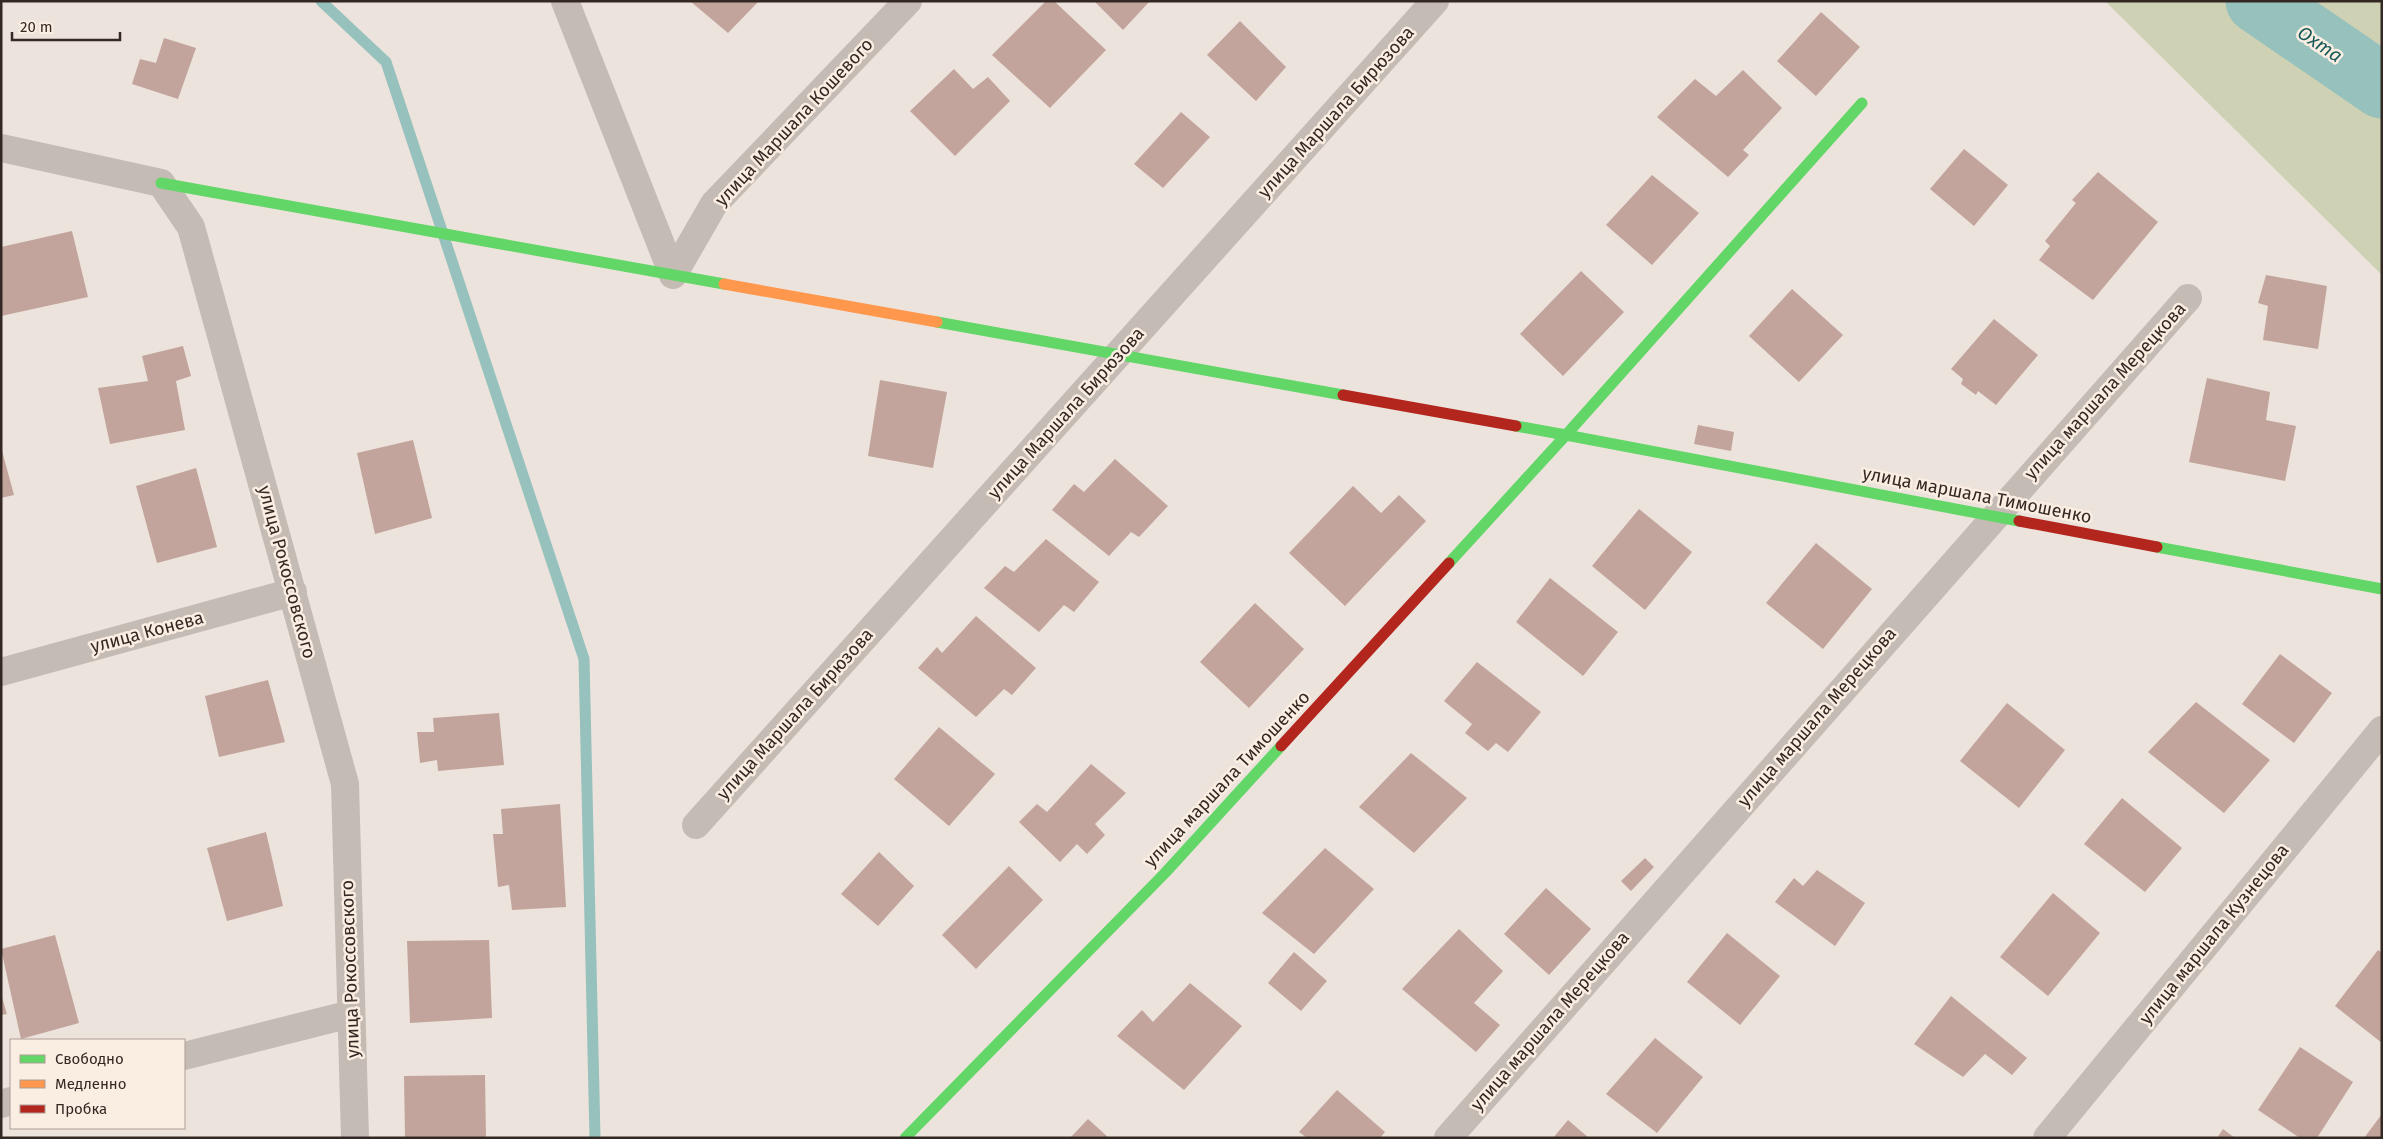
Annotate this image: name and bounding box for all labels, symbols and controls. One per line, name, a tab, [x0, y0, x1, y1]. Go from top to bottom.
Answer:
scale bar	[12, 10, 120, 42]
text: 20 m	[20, 18, 53, 36]
water label: Охта	[2293, 21, 2347, 67]
street label: улица Маршала Бирюзова	[1253, 22, 1419, 202]
street label: улица Маршала Кошевого	[710, 33, 878, 211]
street label: улица маршала Мерецкова	[2020, 298, 2190, 484]
street label: улица Маршала Бирюзова	[983, 323, 1149, 503]
street label: улица маршала Тимошенко	[1860, 462, 2094, 528]
street label: улица Рокоссовского	[253, 483, 321, 661]
street label: улица Конева	[88, 606, 206, 658]
street label: улица маршала Мерецкова	[1733, 623, 1901, 811]
street label: улица Маршала Бирюзова	[712, 624, 878, 804]
street label: улица маршала Тимошенко	[1139, 686, 1315, 872]
street label: улица маршала Кузнецова	[2134, 839, 2294, 1029]
street label: улица Рокоссовского	[336, 880, 364, 1058]
street label: улица маршала Мерецкова	[1466, 927, 1634, 1115]
legend	[10, 1039, 185, 1129]
text: Свободно	[55, 1050, 124, 1068]
text: Медленно	[55, 1075, 127, 1093]
text: Пробка	[55, 1100, 107, 1118]

